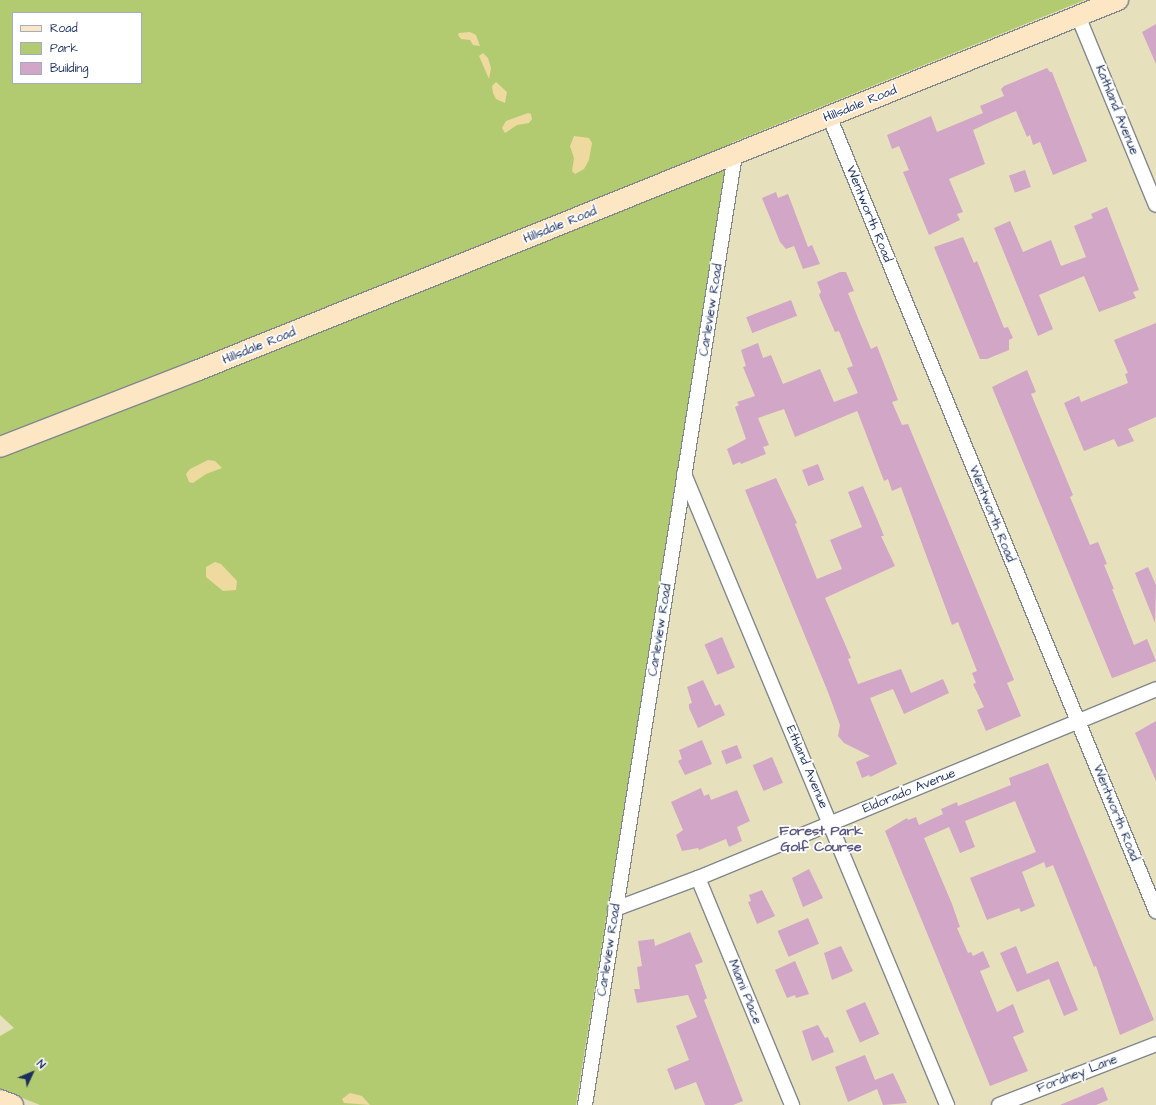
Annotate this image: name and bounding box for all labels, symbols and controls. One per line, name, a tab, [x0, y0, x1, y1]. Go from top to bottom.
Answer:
legend	[12, 12, 142, 84]
text: Road	[50, 20, 78, 37]
text: Park	[50, 40, 78, 57]
text: Building	[50, 60, 88, 77]
street label: Kathland Avenue	[1092, 63, 1142, 157]
street label: Hillsdale Road	[821, 82, 899, 126]
street label: Wentworth Road	[843, 163, 895, 265]
street label: Hillsdale Road	[521, 203, 599, 247]
street label: Carleview Road	[696, 263, 726, 357]
street label: Hillsdale Road	[220, 324, 298, 368]
street label: Wentworth Road	[966, 463, 1018, 565]
street label: Carleview Road	[645, 583, 675, 677]
street label: Ethland Avenue	[783, 723, 831, 811]
street label: Wentworth Road	[1090, 762, 1142, 864]
street label: Eldorado Avenue	[860, 765, 958, 817]
district label: Forest Park Golf Course	[779, 823, 863, 856]
street label: Carleview Road	[594, 903, 624, 997]
street label: Miami Place	[725, 957, 765, 1027]
street label: Fordney Lane	[1034, 1051, 1120, 1097]
north arrow	[12, 1053, 52, 1093]
text: N	[33, 1057, 49, 1072]

